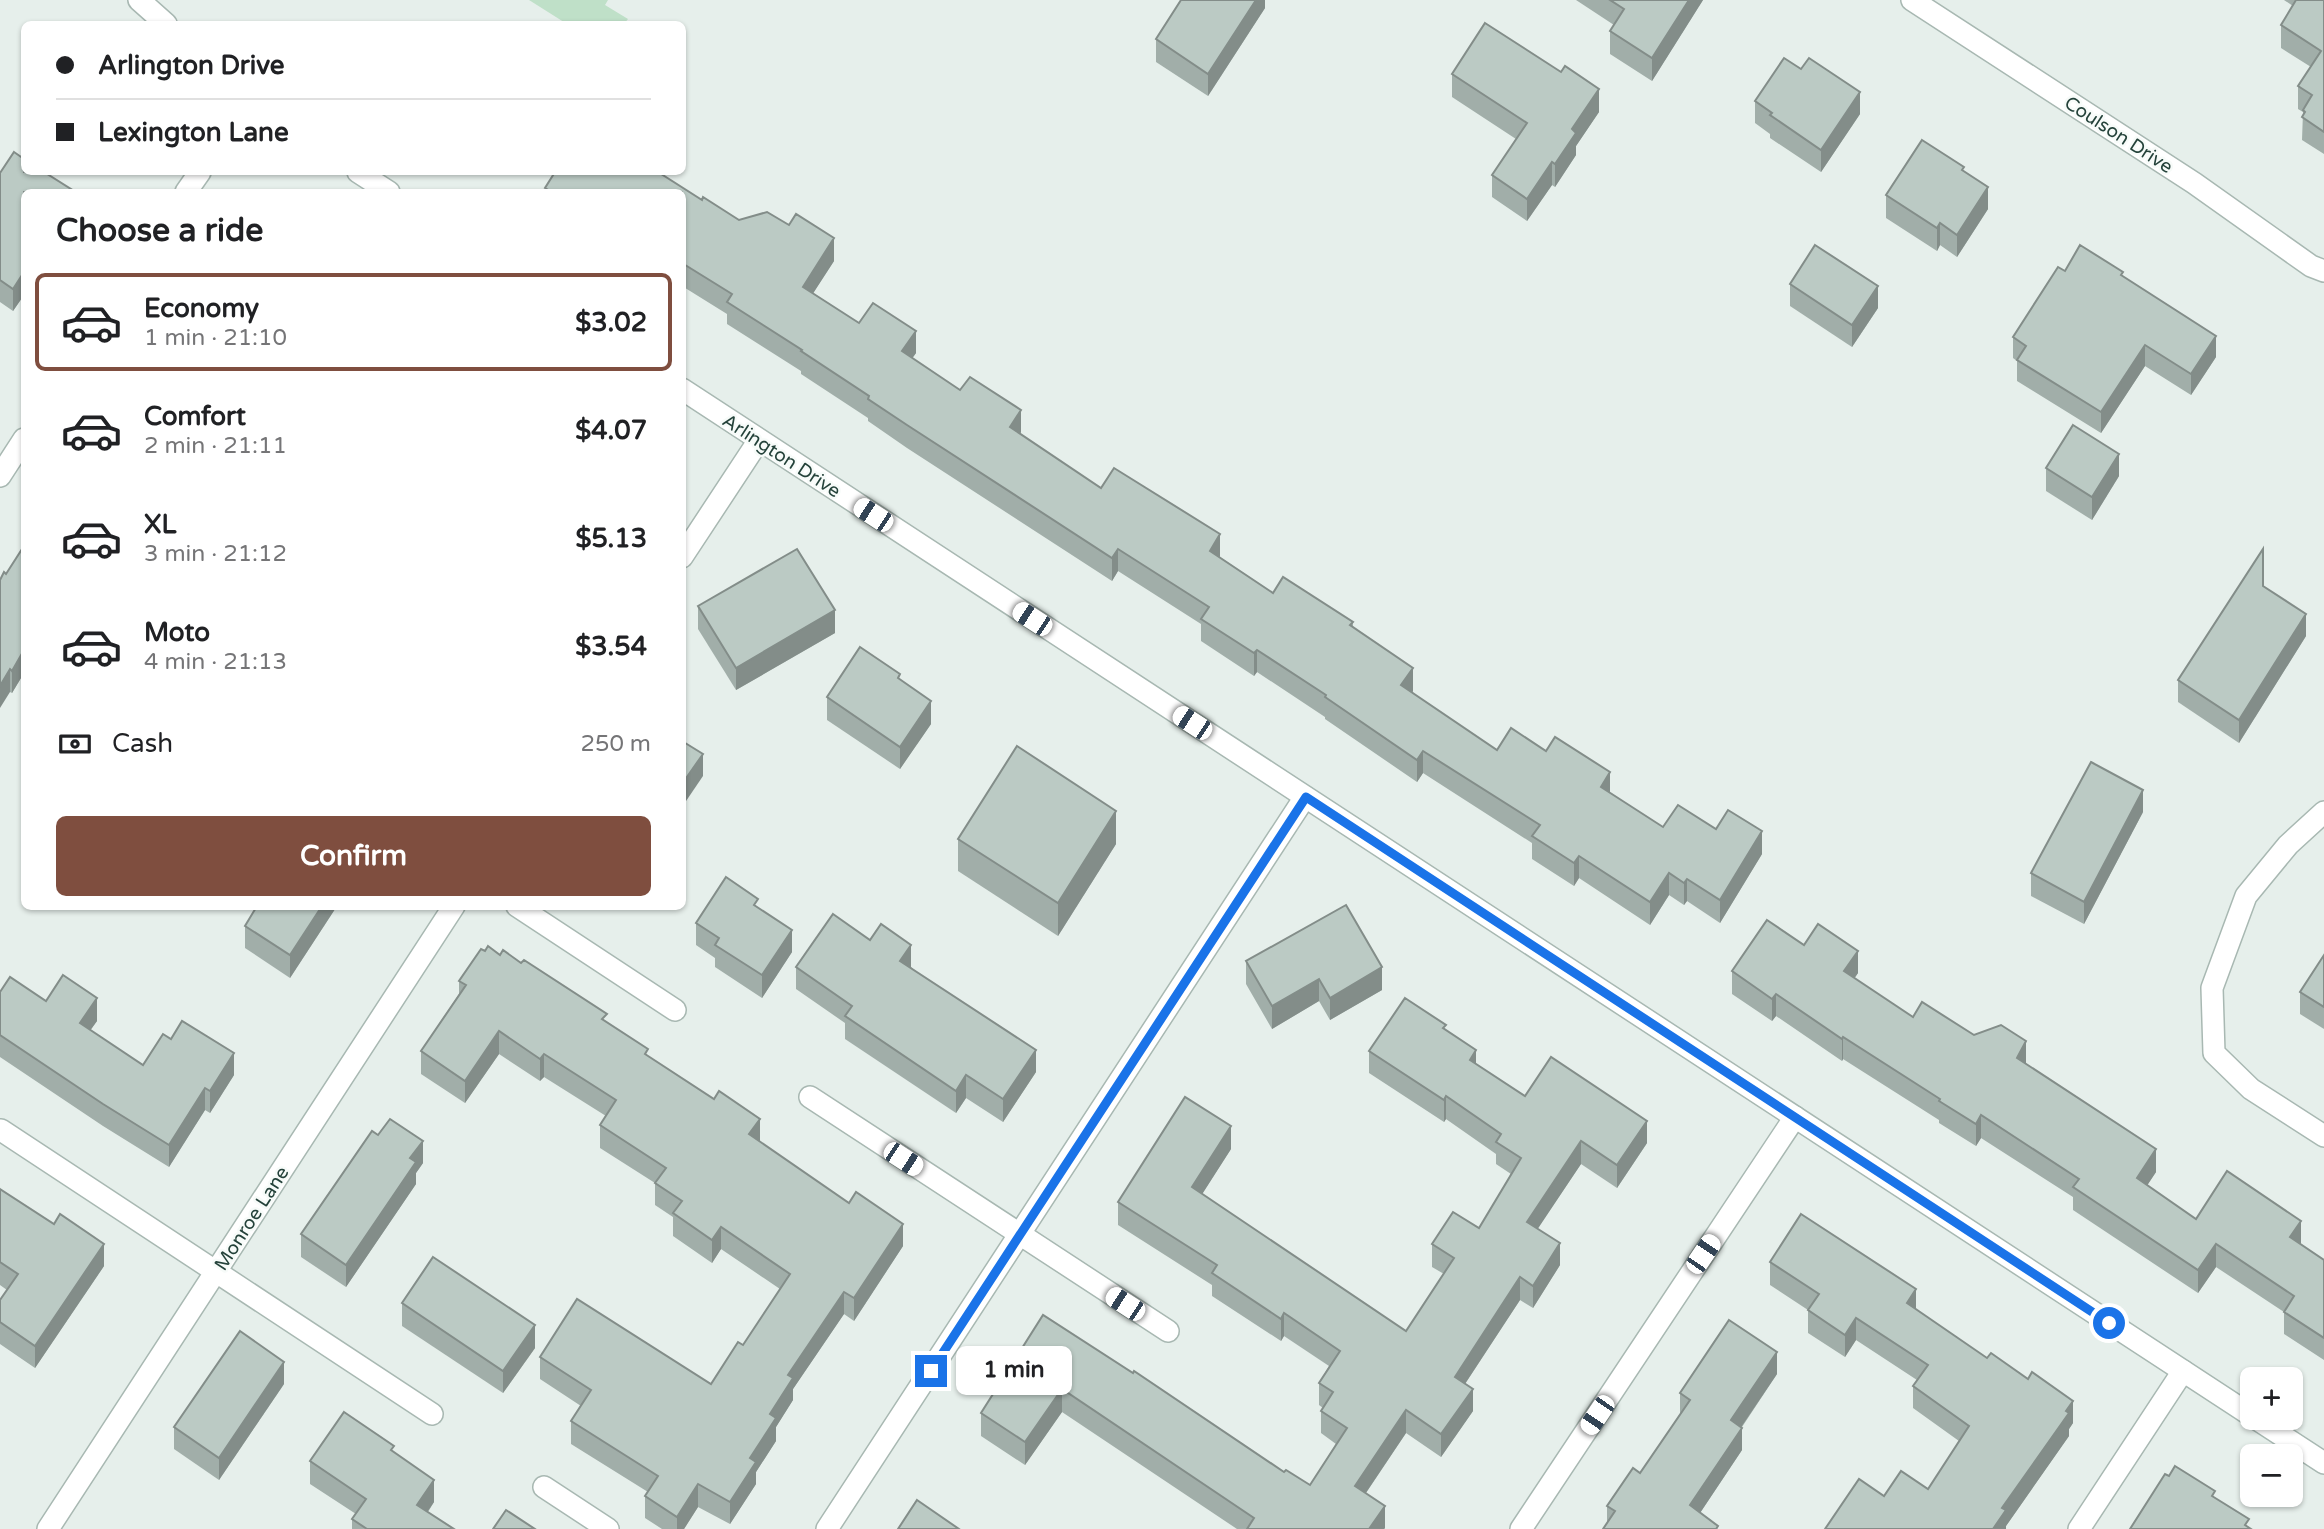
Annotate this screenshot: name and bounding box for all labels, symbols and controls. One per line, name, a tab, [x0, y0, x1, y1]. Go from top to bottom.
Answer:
text: Arlington Drive	[98, 50, 285, 81]
street label: Coulson Drive	[2060, 92, 2177, 178]
text: Lexington Lane	[98, 117, 289, 148]
text: Choose a ride	[56, 212, 263, 250]
icon: car	[60, 291, 123, 354]
text: Economy	[144, 293, 259, 324]
text: $3.02	[575, 307, 647, 338]
text: 1 min · 21:10	[144, 324, 287, 352]
icon: car	[60, 399, 123, 462]
text: Comfort	[144, 401, 246, 432]
street label: Arlington Drive	[718, 409, 845, 502]
text: $4.07	[575, 415, 647, 446]
text: 2 min · 21:11	[144, 432, 287, 460]
car	[850, 495, 897, 535]
icon: car	[60, 507, 123, 570]
text: XL	[144, 509, 176, 540]
text: $5.13	[575, 523, 647, 554]
text: 3 min · 21:12	[144, 540, 287, 568]
car	[1009, 599, 1056, 639]
icon: car	[60, 615, 123, 678]
text: Moto	[144, 617, 210, 648]
text: $3.54	[575, 631, 647, 662]
text: 4 min · 21:13	[144, 648, 287, 676]
car	[1169, 703, 1216, 743]
icon: cash	[56, 725, 94, 763]
text: Cash	[112, 728, 173, 759]
text: 250 m	[581, 730, 651, 758]
button: Confirm	[56, 816, 651, 896]
car	[880, 1139, 927, 1179]
street label: Monroe Lane	[210, 1162, 294, 1275]
car	[1683, 1231, 1724, 1277]
car	[1102, 1284, 1149, 1324]
route start	[2093, 1307, 2125, 1339]
callout: 1 min	[956, 1346, 1071, 1396]
route end	[915, 1355, 947, 1387]
text: 1 min	[983, 1356, 1045, 1384]
map controls	[2240, 1367, 2303, 1507]
button: +	[2240, 1367, 2303, 1430]
car	[1577, 1392, 1618, 1438]
button: −	[2240, 1444, 2303, 1507]

